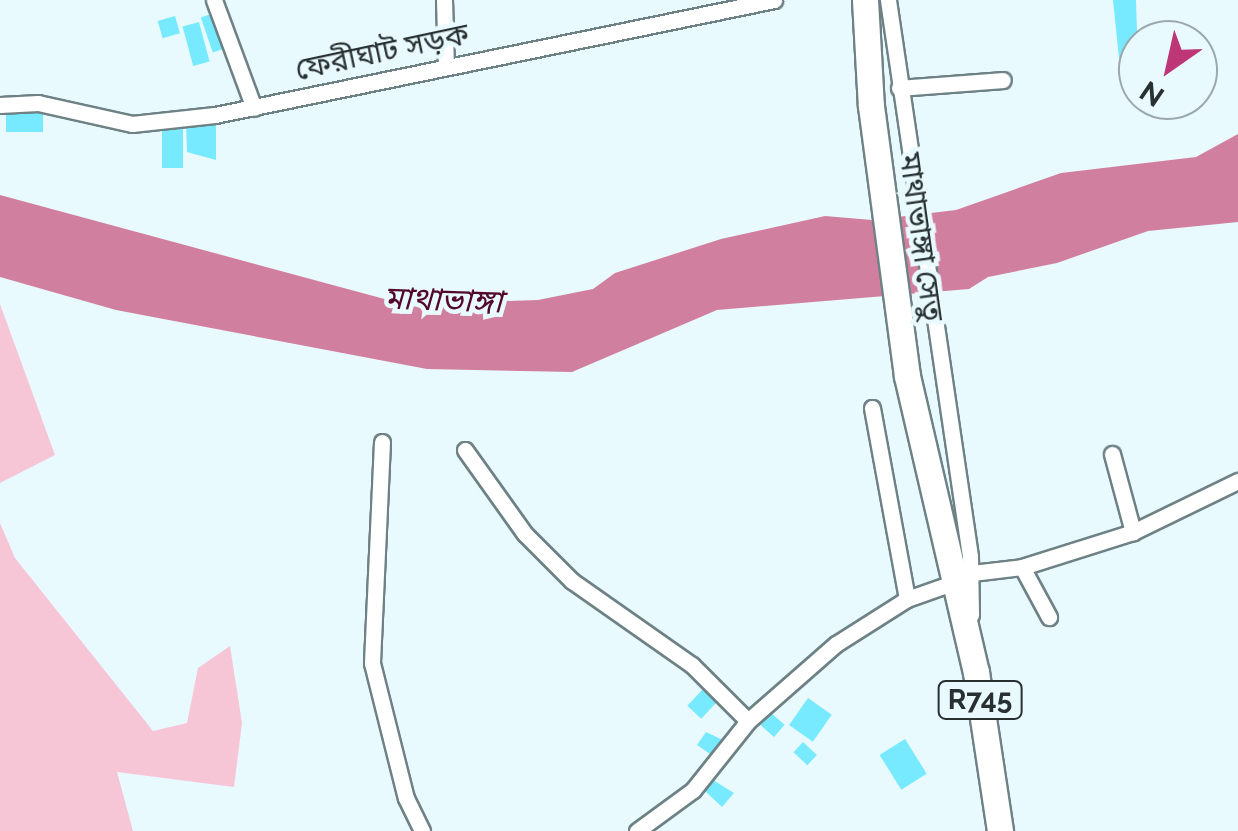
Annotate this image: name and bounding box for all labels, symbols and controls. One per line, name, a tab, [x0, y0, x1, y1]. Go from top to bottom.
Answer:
street label: ফেরীঘাট সড়ক	[292, 16, 472, 88]
north arrow	[1118, 20, 1218, 120]
text: N	[1134, 74, 1170, 113]
street label: মাথাভাঙ্গা সেতু	[891, 150, 951, 324]
water label: মাথাভাঙ্গা	[383, 279, 503, 321]
road number: R745	[938, 677, 1022, 723]

